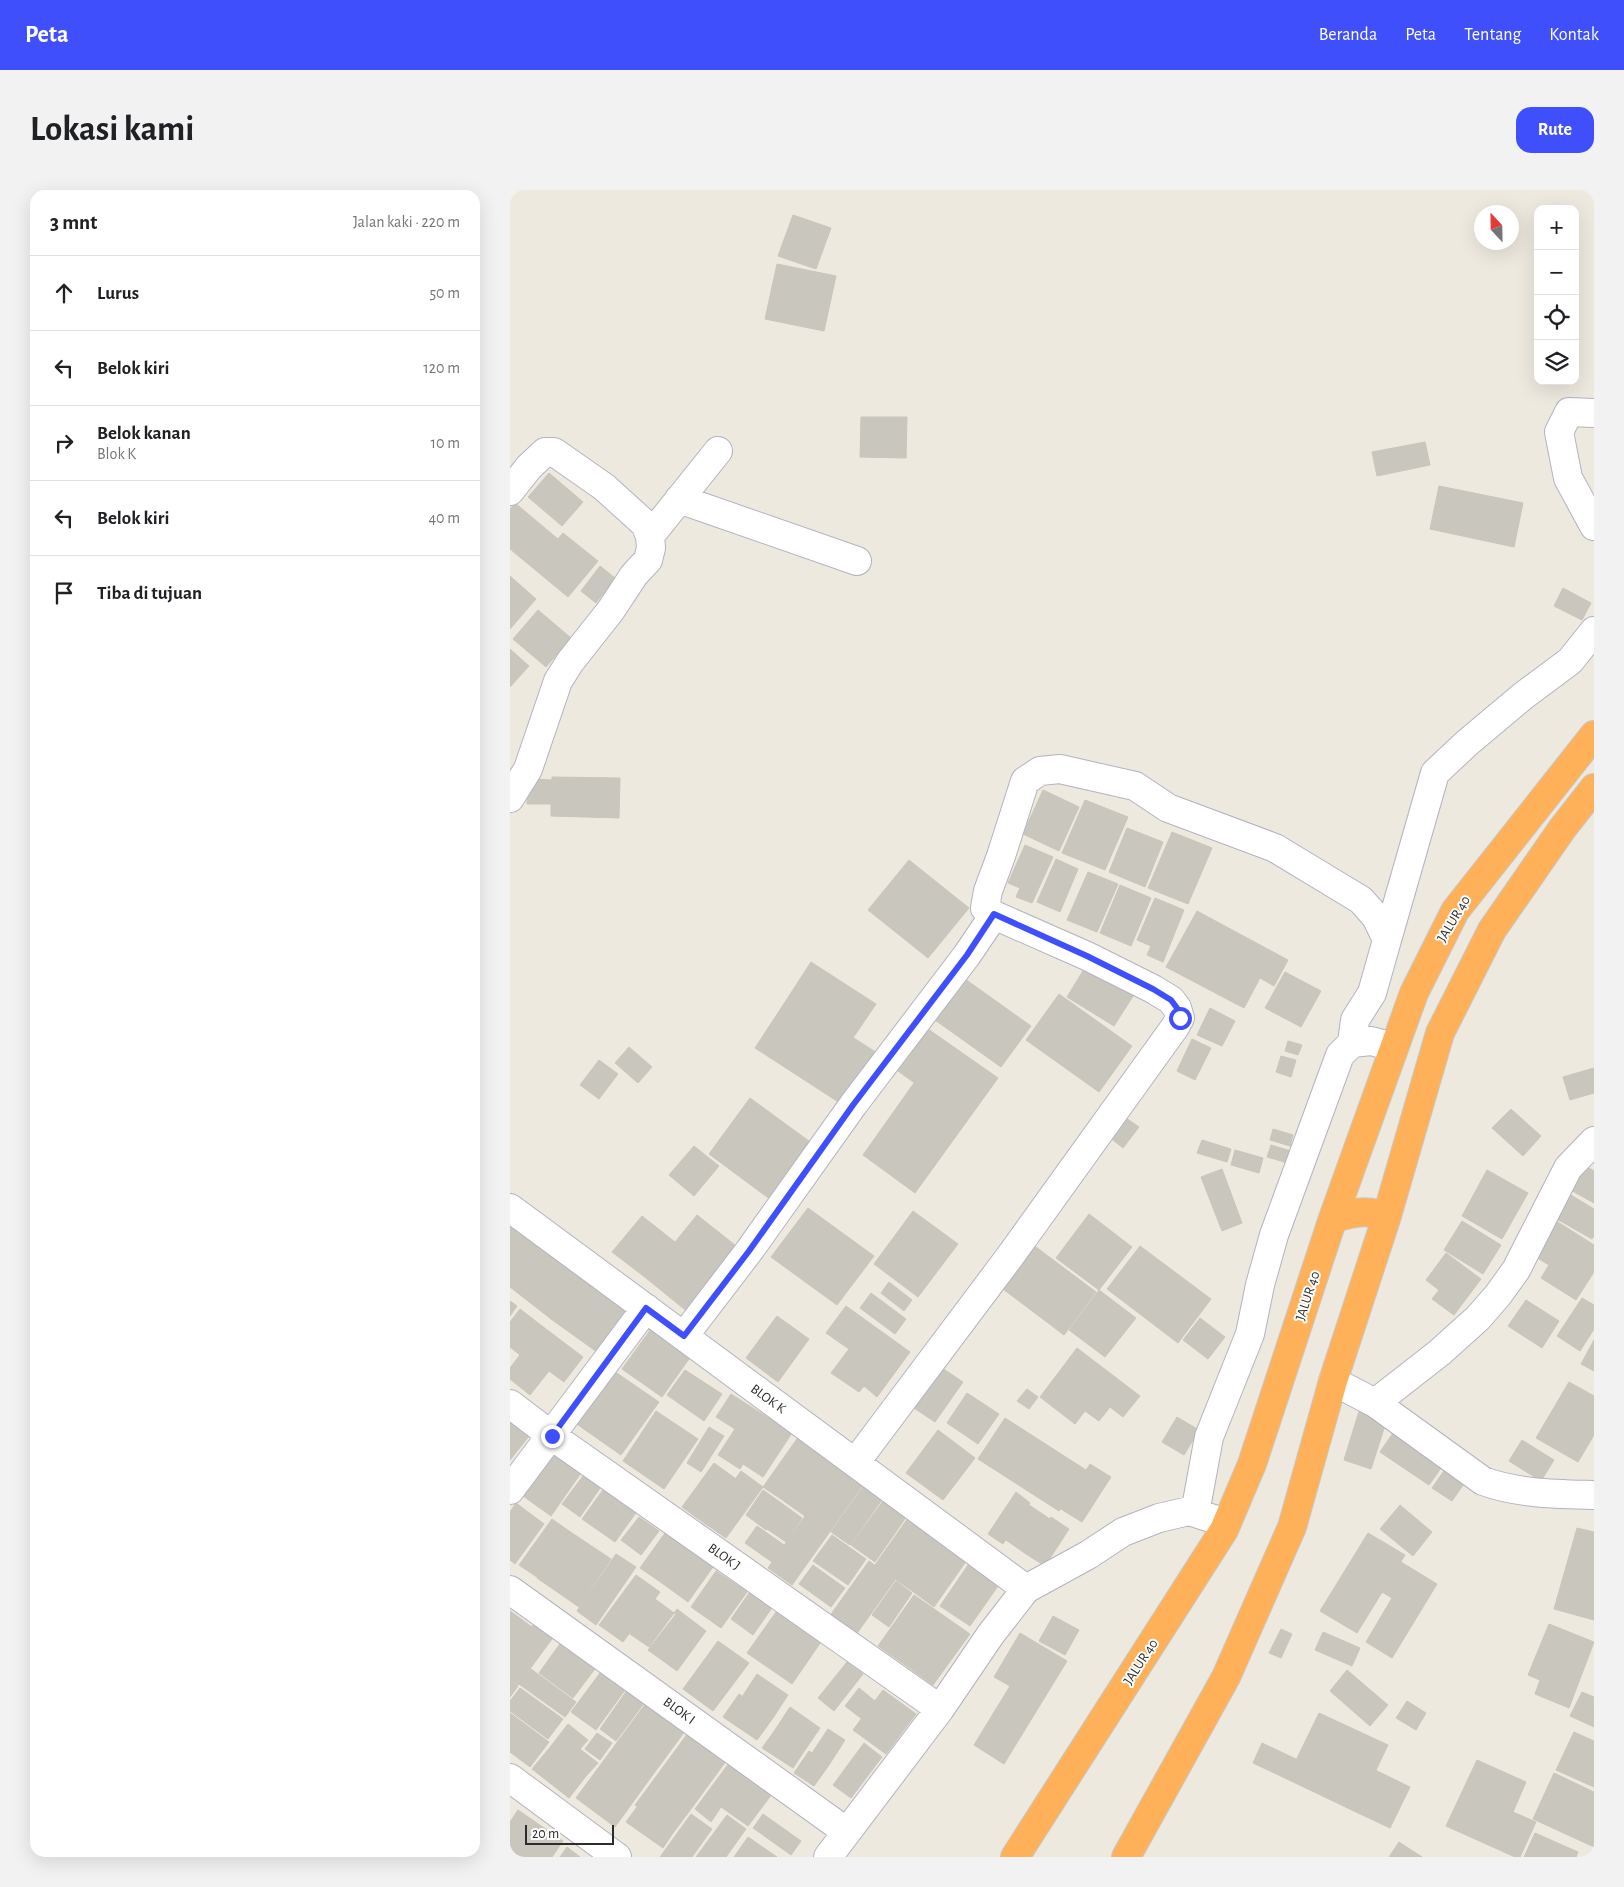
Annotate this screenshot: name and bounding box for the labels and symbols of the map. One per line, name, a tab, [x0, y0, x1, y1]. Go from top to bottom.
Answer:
north arrow	[1474, 205, 1519, 250]
street label: JALUR 40	[1435, 893, 1473, 945]
route start	[1169, 1007, 1192, 1030]
street label: JALUR 40	[1293, 1269, 1323, 1323]
street label: BLOK K	[748, 1382, 788, 1416]
route end	[541, 1425, 564, 1448]
street label: BLOK J	[705, 1541, 743, 1573]
street label: JALUR 40	[1121, 1637, 1161, 1687]
street label: BLOK I	[661, 1695, 697, 1727]
scale bar	[525, 1822, 614, 1845]

